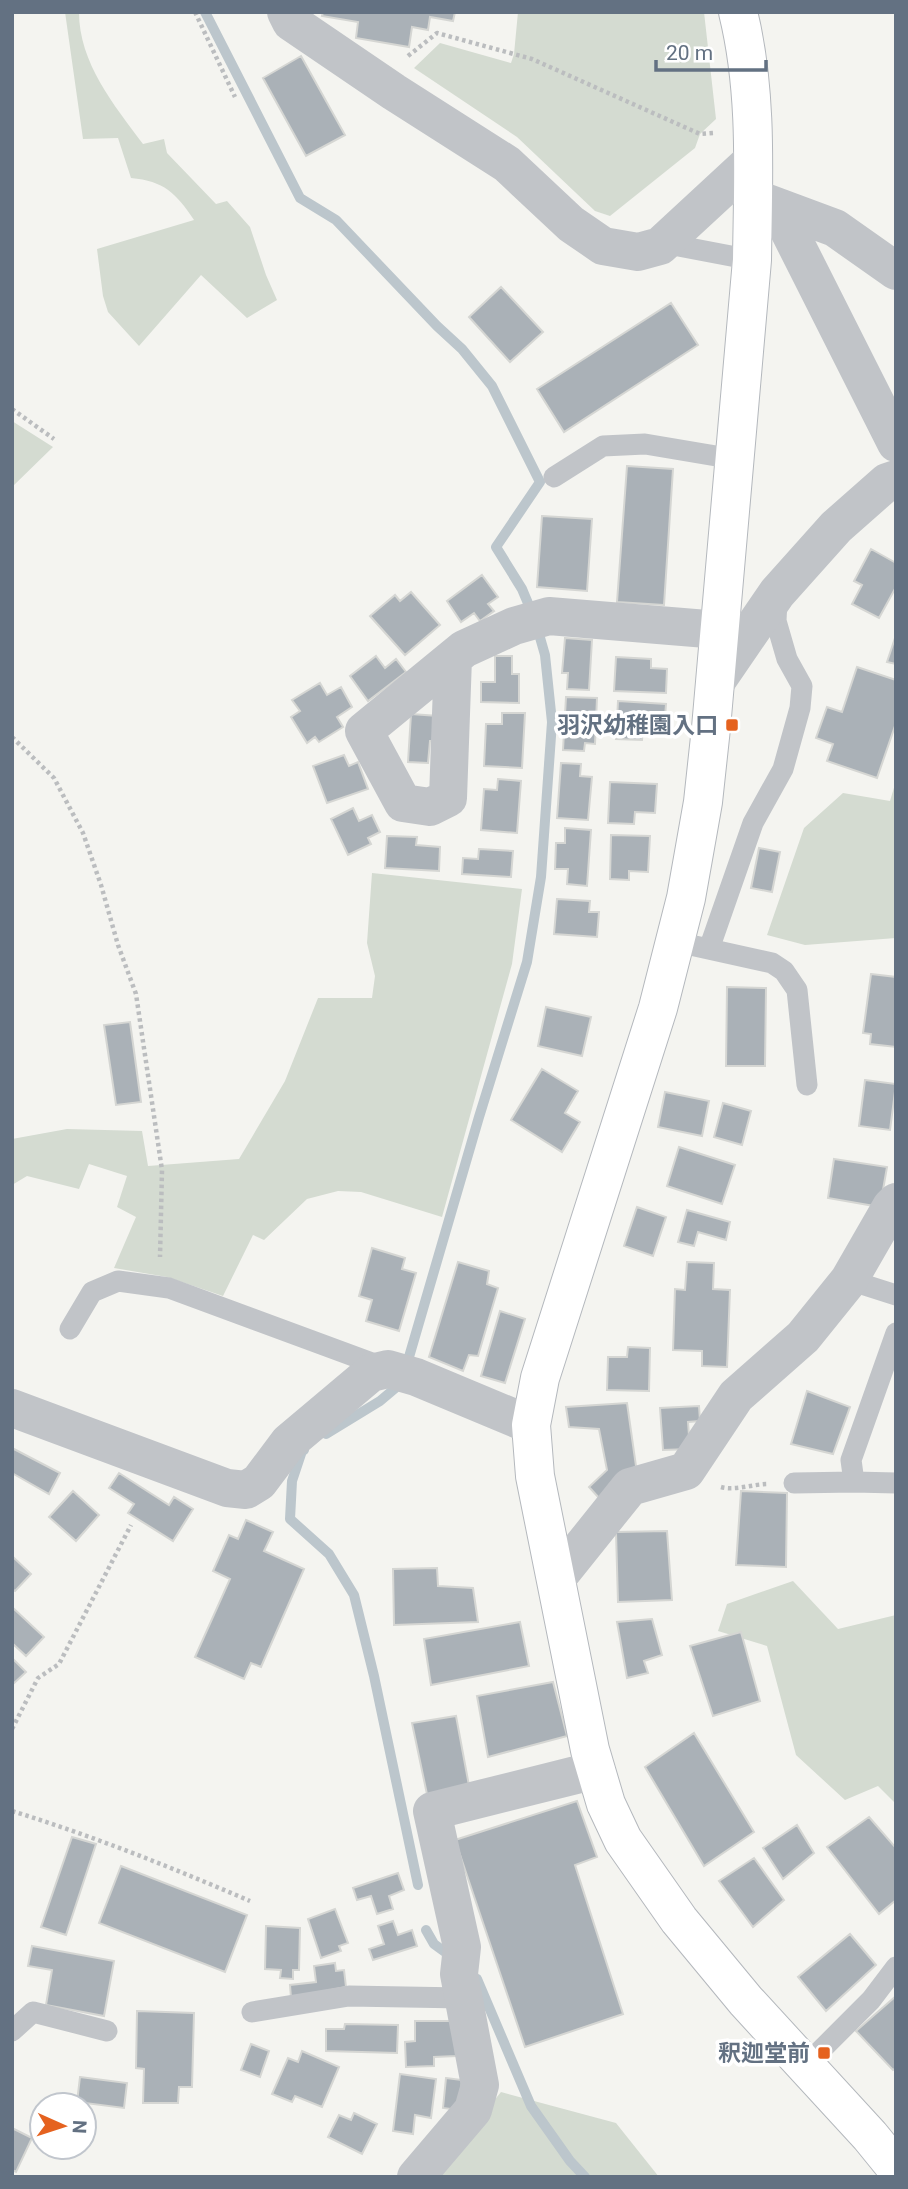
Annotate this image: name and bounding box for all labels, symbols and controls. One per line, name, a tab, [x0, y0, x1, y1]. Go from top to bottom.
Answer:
scale bar	[656, 28, 766, 72]
text: 20 m	[666, 41, 713, 65]
place label: 羽沢幼稚園入口	[557, 712, 718, 739]
marker: 羽沢幼稚園入口	[724, 717, 740, 733]
place label: 釈迦堂前	[718, 2040, 810, 2067]
marker: 釈迦堂前	[816, 2045, 832, 2061]
north arrow	[28, 2091, 98, 2161]
text: N	[68, 2120, 91, 2134]

